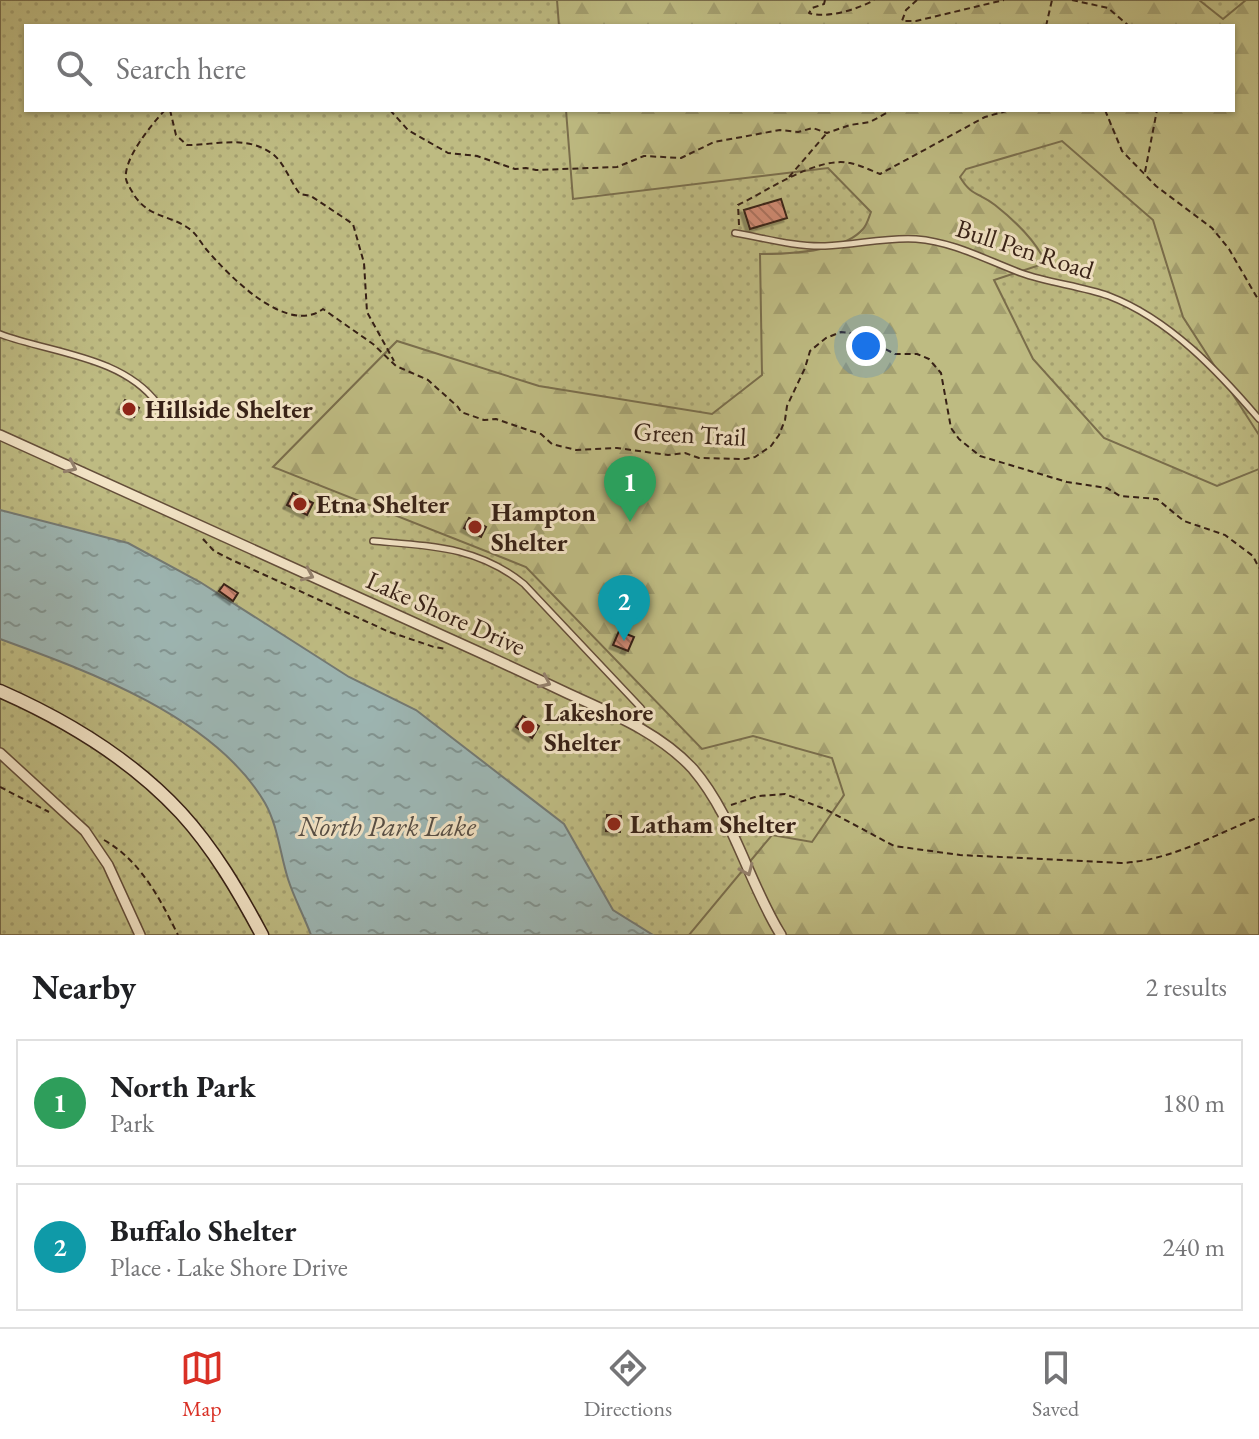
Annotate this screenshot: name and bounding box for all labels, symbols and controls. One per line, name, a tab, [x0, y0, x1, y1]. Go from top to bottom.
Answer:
search box	[24, 24, 1235, 112]
icon: search	[52, 46, 96, 90]
text: Search here	[116, 49, 246, 88]
street label: Bull Pen Road	[952, 211, 1099, 288]
your location	[846, 326, 886, 366]
place label: Hillside Shelter	[145, 392, 313, 426]
marker: Hillside Shelter	[120, 400, 138, 418]
street label: Green Trail	[633, 414, 747, 454]
pin: 1	[604, 456, 656, 522]
one-way arrow	[63, 458, 77, 474]
place label: Etna Shelter	[316, 487, 449, 521]
marker: Etna Shelter	[291, 495, 309, 513]
place label: Hampton Shelter	[491, 495, 596, 559]
marker: Hampton Shelter	[466, 518, 484, 536]
street label: Lake Shore Drive	[361, 563, 531, 663]
one-way arrow	[299, 565, 314, 581]
pin: 2	[598, 575, 650, 641]
one-way arrow	[536, 672, 551, 688]
place label: Lakeshore Shelter	[544, 695, 654, 759]
marker: Lakeshore Shelter	[519, 718, 537, 736]
place label: Latham Shelter	[630, 807, 796, 841]
water label: North Park Lake	[297, 808, 477, 844]
marker: Latham Shelter	[605, 815, 623, 833]
one-way arrow	[738, 862, 754, 876]
text: Nearby	[32, 965, 136, 1009]
text: 2 results	[1146, 970, 1227, 1004]
text: North Park	[110, 1067, 256, 1106]
text: 1	[53, 1086, 67, 1120]
text: 180 m	[1162, 1086, 1225, 1120]
text: Park	[110, 1106, 154, 1140]
text: Buffalo Shelter	[110, 1211, 296, 1250]
text: 2	[53, 1230, 67, 1264]
text: 240 m	[1162, 1230, 1225, 1264]
text: Place · Lake Shore Drive	[110, 1250, 348, 1284]
tab: Map	[180, 1346, 224, 1423]
tab: Directions	[584, 1346, 672, 1423]
tab: Saved	[1032, 1346, 1079, 1423]

